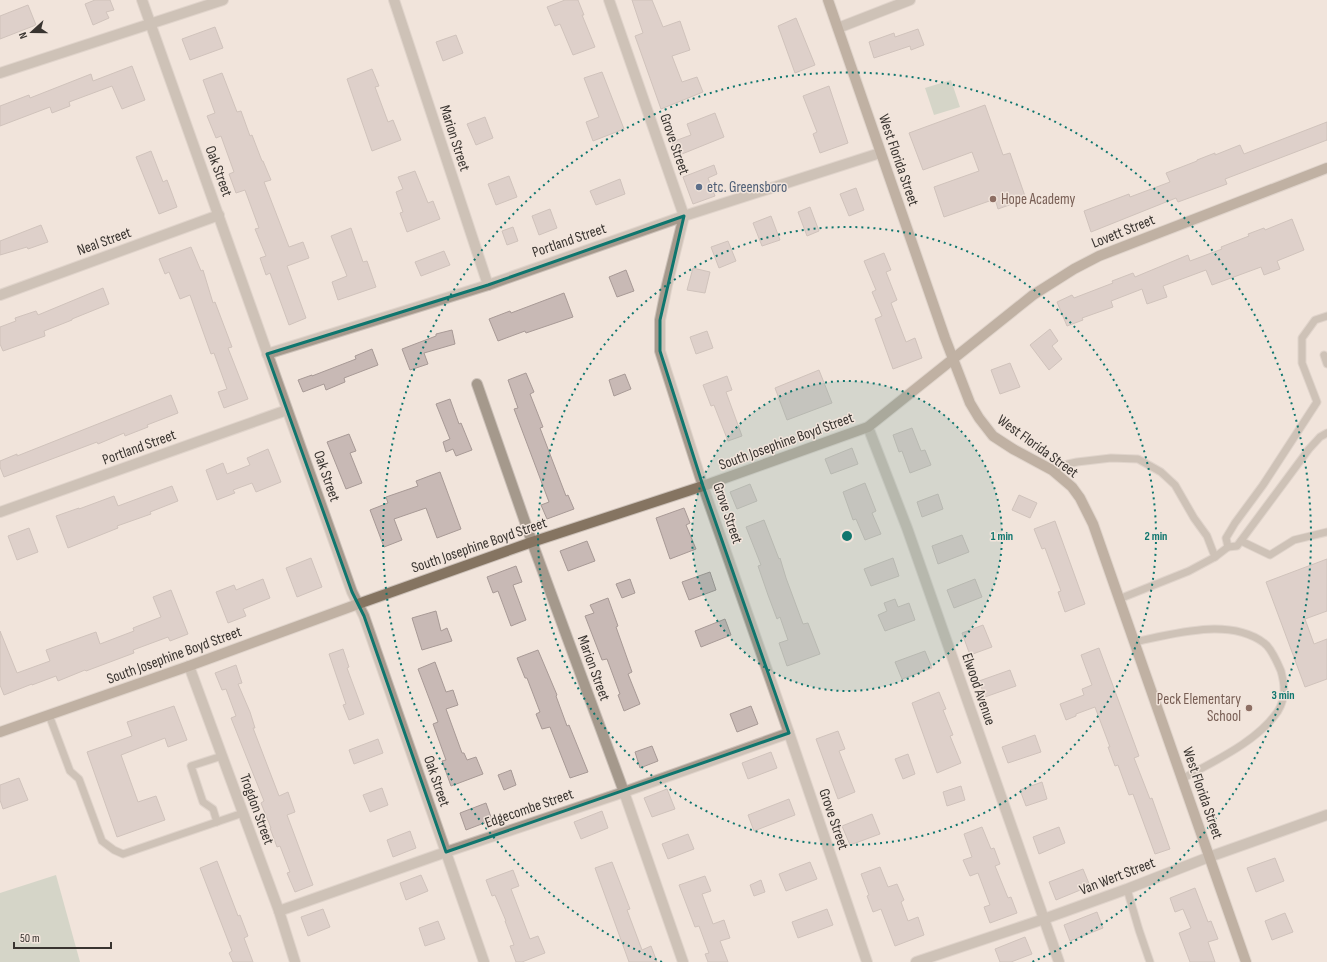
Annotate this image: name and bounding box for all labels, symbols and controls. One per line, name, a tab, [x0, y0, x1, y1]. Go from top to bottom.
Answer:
north arrow	[12, 12, 52, 52]
text: N	[16, 30, 30, 40]
street label: Marion Street	[435, 103, 474, 174]
street label: Grove Street	[655, 111, 694, 178]
street label: West Florida Street	[874, 112, 923, 209]
street label: Oak Street	[201, 143, 237, 200]
place label: etc. Greensboro	[707, 178, 787, 197]
marker: etc. Greensboro	[694, 182, 704, 192]
place label: Hope Academy	[1001, 190, 1076, 209]
marker: Hope Academy	[988, 194, 998, 204]
street label: Lovett Street	[1089, 210, 1158, 253]
street label: Portland Street	[530, 219, 609, 262]
street label: Neal Street	[74, 223, 134, 260]
street label: South Josephine Boyd Street	[716, 408, 857, 475]
street label: West Florida Street	[993, 411, 1082, 482]
street label: Portland Street	[100, 425, 179, 470]
street label: Oak Street	[309, 448, 344, 505]
street label: Grove Street	[708, 480, 747, 547]
street label: South Josephine Boyd Street	[409, 513, 550, 578]
centre of rings	[840, 529, 854, 543]
text: 1 min	[991, 529, 1013, 544]
text: 2 min	[1145, 529, 1167, 544]
street label: South Josephine Boyd Street	[104, 622, 245, 689]
street label: Marion Street	[573, 633, 614, 704]
street label: Elwood Avenue	[957, 651, 1000, 728]
text: 3 min	[1272, 688, 1294, 703]
place label: Peck Elementary School	[1157, 690, 1241, 726]
marker: Peck Elementary School	[1244, 703, 1254, 713]
street label: West Florida Street	[1178, 745, 1227, 842]
street label: Oak Street	[419, 753, 454, 810]
street label: Trogdon Street	[235, 771, 278, 848]
street label: Edgecombe Street	[482, 784, 576, 832]
street label: Grove Street	[814, 786, 853, 853]
street label: Van Wert Street	[1077, 853, 1158, 900]
scale bar	[14, 924, 111, 950]
text: 50 m	[20, 931, 40, 946]

